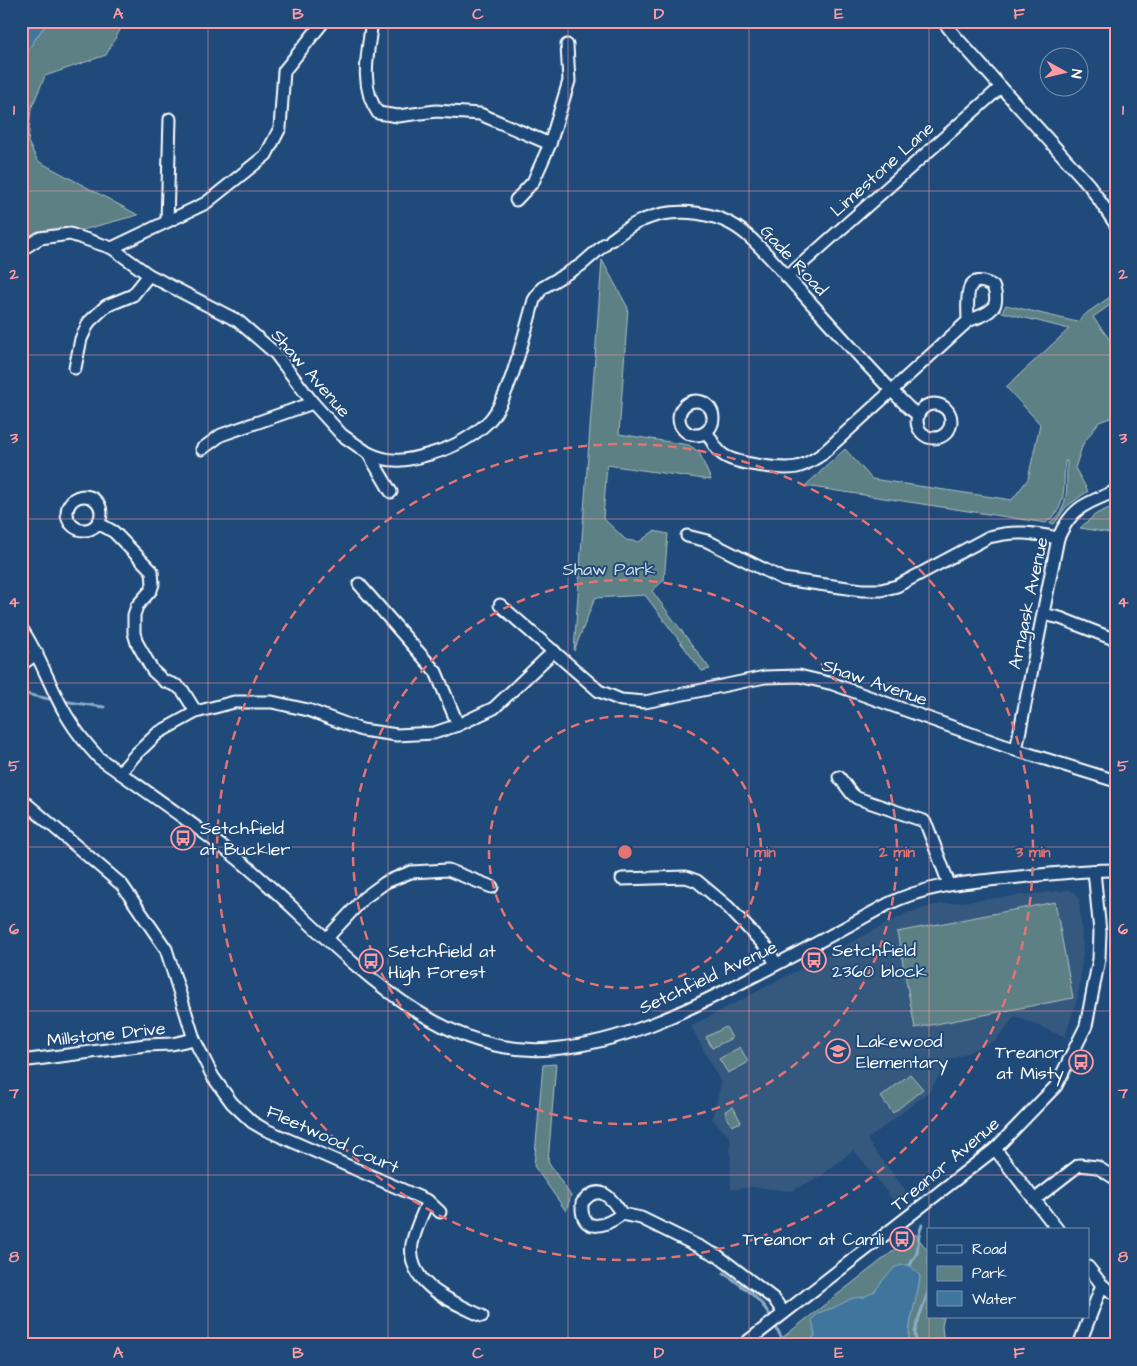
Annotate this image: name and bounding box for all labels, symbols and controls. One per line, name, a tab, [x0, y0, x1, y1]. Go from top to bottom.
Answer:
text: A	[113, 3, 124, 25]
text: B	[292, 3, 304, 25]
text: C	[472, 3, 484, 25]
text: D	[654, 3, 665, 25]
text: E	[834, 3, 844, 25]
text: F	[1013, 3, 1025, 25]
north arrow	[1040, 48, 1090, 98]
text: N	[1065, 68, 1086, 80]
text: 1	[13, 99, 16, 121]
text: 1	[1122, 99, 1125, 121]
street label: Limestone Lane	[825, 116, 940, 223]
street label: Gade Road	[754, 219, 833, 301]
text: 2	[8, 263, 19, 285]
text: 2	[1117, 263, 1128, 285]
street label: Shaw Avenue	[265, 324, 356, 423]
text: 3	[9, 427, 19, 449]
text: 3	[1118, 427, 1128, 449]
street label: Arngask Avenue	[1002, 534, 1056, 672]
park label: Shaw Park	[562, 557, 656, 582]
text: 4	[9, 591, 20, 613]
text: 4	[1118, 591, 1129, 613]
street label: Shaw Avenue	[819, 653, 931, 712]
text: 5	[8, 755, 20, 777]
text: 5	[1117, 755, 1129, 777]
place label: Setchfield at Buckler	[200, 816, 291, 862]
bus stop icon: Setchfield at Buckler	[170, 825, 196, 851]
text: 1 min	[746, 842, 776, 863]
text: 2 min	[878, 842, 916, 863]
text: 3 min	[1014, 842, 1051, 863]
centre of rings	[616, 843, 634, 861]
text: 6	[9, 918, 19, 940]
text: 6	[1118, 918, 1128, 940]
street label: Setchfield Avenue	[635, 934, 782, 1020]
place label: Setchfield 2360 block	[832, 938, 927, 984]
place label: Setchfield at High Forest	[388, 939, 496, 986]
bus stop icon: Setchfield 2360 block	[801, 947, 827, 973]
bus stop icon: Setchfield at High Forest	[358, 948, 384, 974]
street label: Millstone Drive	[46, 1016, 167, 1053]
place label: Lakewood Elementary	[856, 1029, 948, 1076]
school or university icon: Lakewood Elementary	[825, 1038, 851, 1064]
place label: Treanor at Misty	[995, 1040, 1064, 1087]
bus stop icon: Treanor at Misty	[1068, 1049, 1094, 1075]
text: 7	[8, 1082, 19, 1104]
text: 7	[1117, 1082, 1128, 1104]
street label: Fleetwood Court	[263, 1099, 404, 1180]
street label: Treanor Avenue	[886, 1111, 1005, 1217]
bus stop icon: Treanor at Camli	[889, 1226, 915, 1252]
place label: Treanor at Camli	[743, 1227, 884, 1252]
legend	[927, 1228, 1090, 1318]
text: Road	[972, 1239, 1007, 1260]
text: 8	[9, 1246, 20, 1268]
text: 8	[1118, 1246, 1129, 1268]
text: Park	[972, 1263, 1007, 1284]
text: Water	[972, 1289, 1016, 1310]
text: A	[113, 1342, 124, 1364]
text: B	[292, 1342, 304, 1364]
text: C	[472, 1342, 484, 1364]
text: D	[654, 1342, 665, 1364]
text: E	[834, 1342, 844, 1364]
text: F	[1013, 1342, 1025, 1364]

